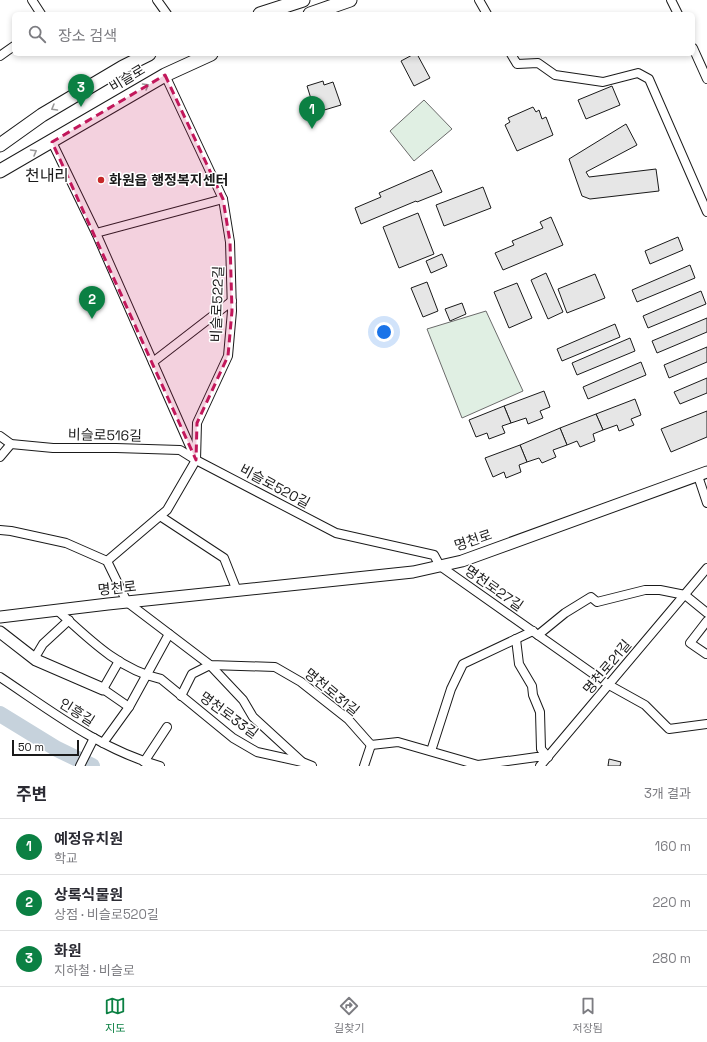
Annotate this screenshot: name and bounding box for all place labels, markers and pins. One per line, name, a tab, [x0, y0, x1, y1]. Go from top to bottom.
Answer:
pin: 3	[68, 74, 94, 107]
pin: 1	[299, 96, 325, 129]
place label: 화원읍 행정복지센터	[109, 171, 228, 189]
marker: 화원읍 행정복지센터	[96, 175, 106, 185]
pin: 2	[79, 286, 105, 319]

